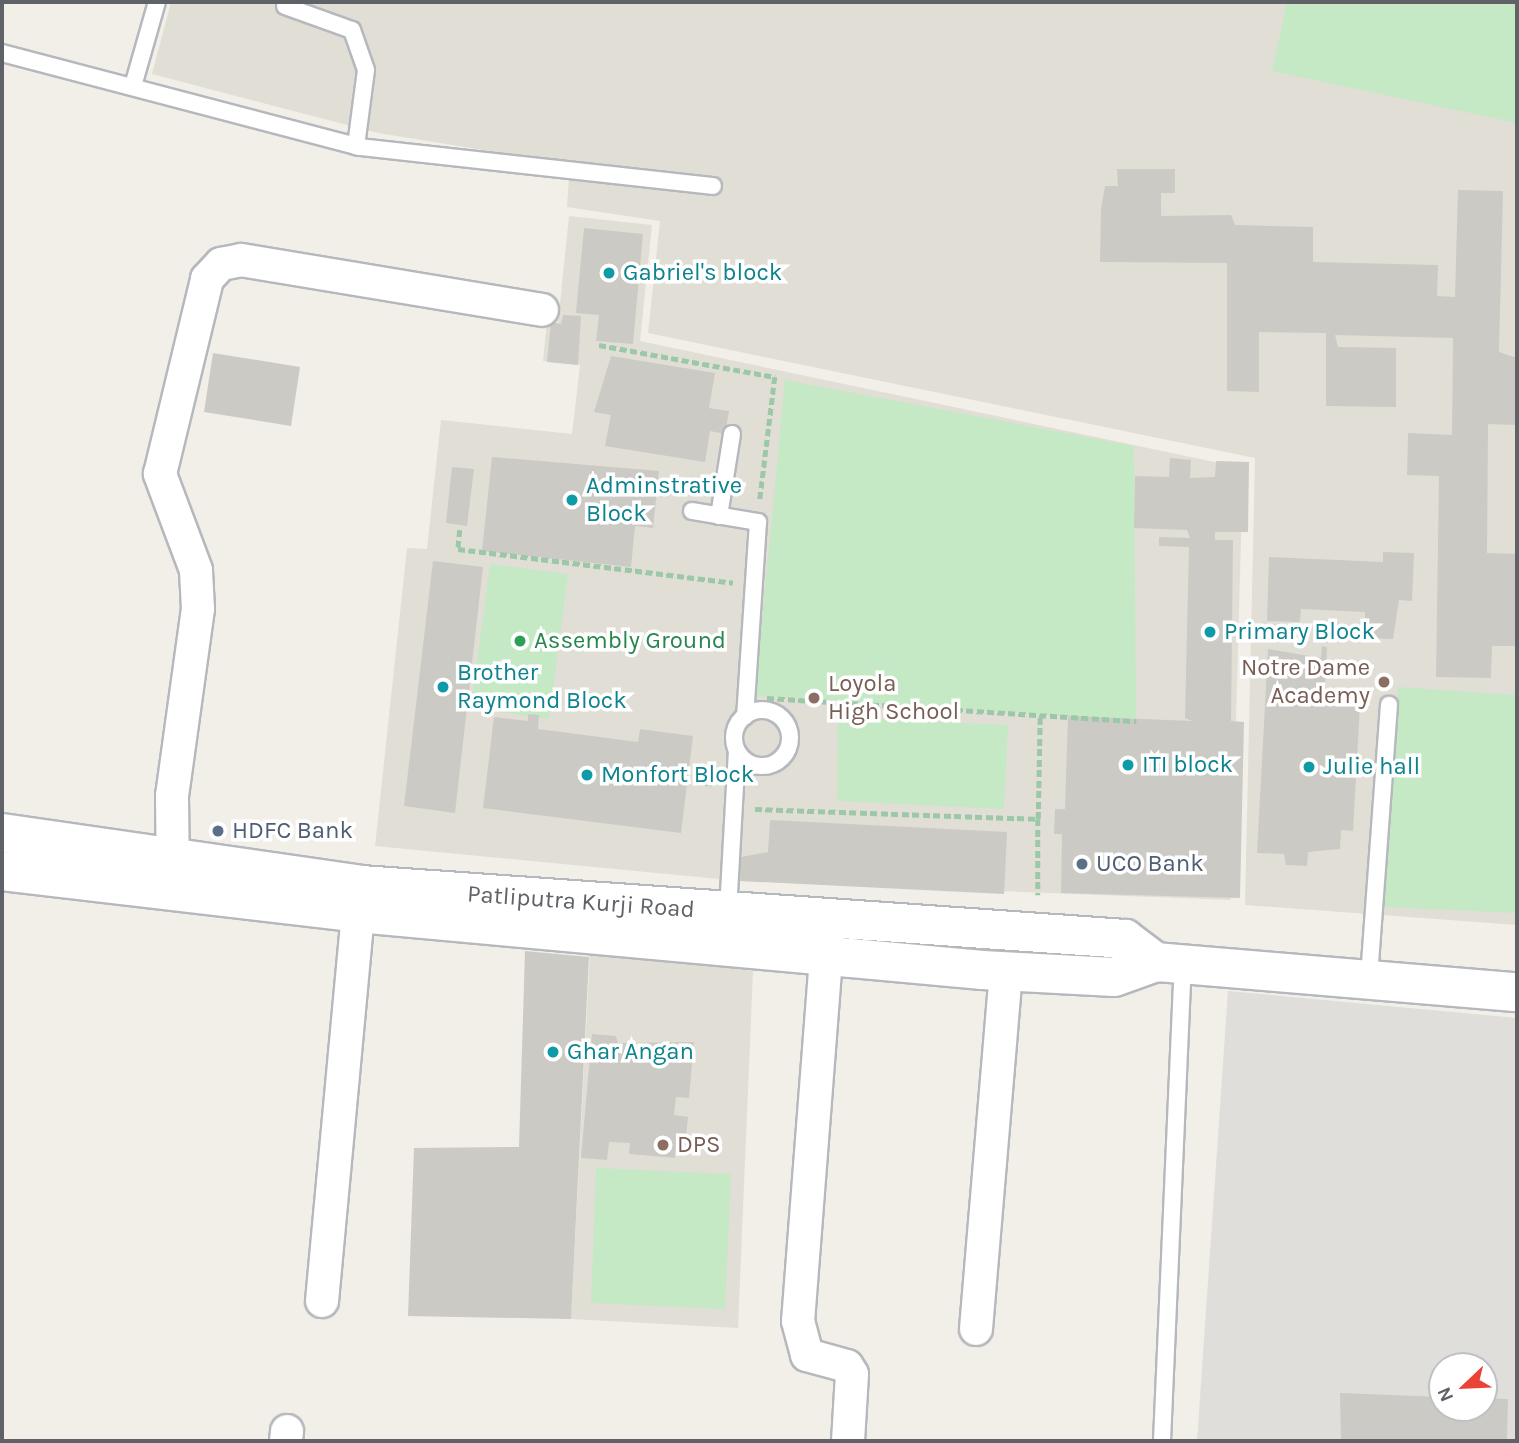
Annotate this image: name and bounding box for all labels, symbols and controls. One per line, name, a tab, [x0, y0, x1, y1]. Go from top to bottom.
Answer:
place label: Gabriel's block	[623, 259, 782, 287]
marker: Gabriel's block	[601, 265, 617, 281]
place label: Adminstrative Block	[586, 472, 742, 528]
marker: Adminstrative Block	[564, 492, 580, 508]
place label: Primary Block	[1224, 618, 1375, 646]
marker: Primary Block	[1202, 624, 1218, 640]
place label: Assembly Ground	[534, 627, 726, 655]
marker: Assembly Ground	[512, 633, 528, 649]
place label: Notre Dame Academy	[1241, 654, 1370, 710]
place label: Brother Raymond Block	[457, 659, 627, 715]
place label: Loyola High School	[828, 670, 959, 726]
marker: Notre Dame Academy	[1376, 674, 1392, 690]
marker: Brother Raymond Block	[435, 679, 451, 695]
marker: Loyola High School	[806, 690, 822, 706]
place label: ITI block	[1142, 751, 1233, 779]
place label: Julie hall	[1323, 753, 1420, 781]
marker: ITI block	[1120, 757, 1136, 773]
marker: Julie hall	[1301, 759, 1317, 775]
place label: Monfort Block	[601, 761, 754, 789]
marker: Monfort Block	[579, 767, 595, 783]
place label: HDFC Bank	[232, 817, 353, 845]
marker: HDFC Bank	[210, 823, 226, 839]
place label: UCO Bank	[1096, 850, 1204, 878]
marker: UCO Bank	[1074, 856, 1090, 872]
street label: Patliputra Kurji Road	[466, 880, 696, 924]
place label: Ghar Angan	[567, 1038, 694, 1066]
marker: Ghar Angan	[545, 1044, 561, 1060]
place label: DPS	[677, 1131, 721, 1159]
marker: DPS	[655, 1137, 671, 1153]
north arrow	[1428, 1352, 1498, 1422]
text: N	[1433, 1384, 1458, 1405]

